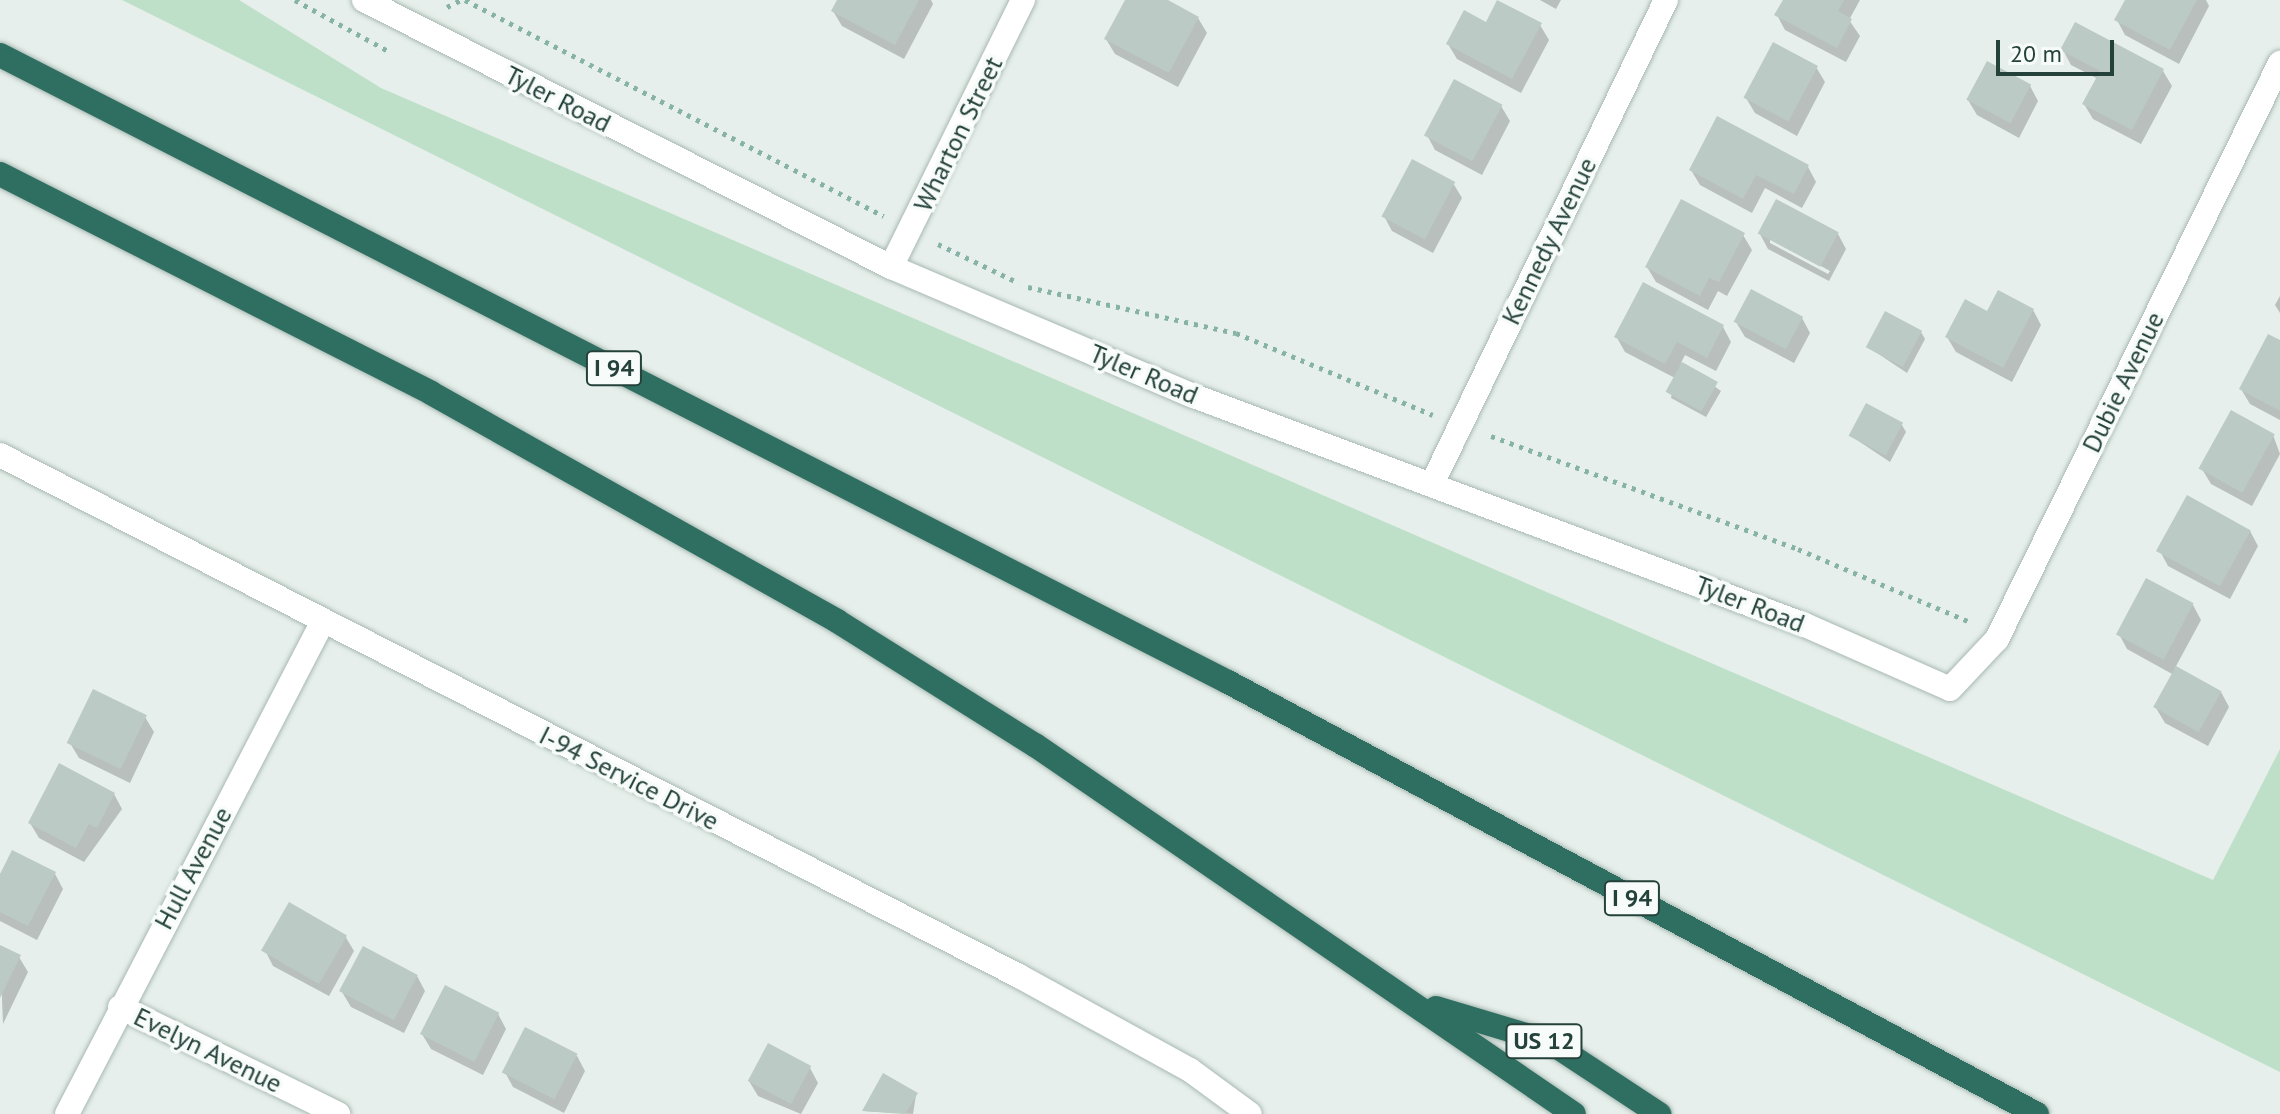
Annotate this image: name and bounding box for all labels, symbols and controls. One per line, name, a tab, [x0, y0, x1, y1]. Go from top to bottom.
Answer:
scale bar	[2000, 24, 2118, 74]
text: 20 m	[2010, 38, 2062, 69]
street label: Wharton Street	[907, 52, 1009, 216]
street label: Tyler Road	[500, 59, 616, 139]
street label: Kennedy Avenue	[1495, 152, 1603, 330]
street label: Dubie Avenue	[2075, 306, 2171, 458]
street label: Tyler Road	[1085, 337, 1203, 411]
road number: I 94	[584, 348, 644, 388]
street label: Tyler Road	[1691, 569, 1809, 639]
street label: I-94 Service Drive	[534, 719, 724, 837]
street label: Hull Avenue	[148, 801, 238, 935]
road number: I 94	[1602, 878, 1662, 918]
street label: Evelyn Avenue	[129, 1001, 287, 1099]
road number: US 12	[1504, 1021, 1584, 1061]

